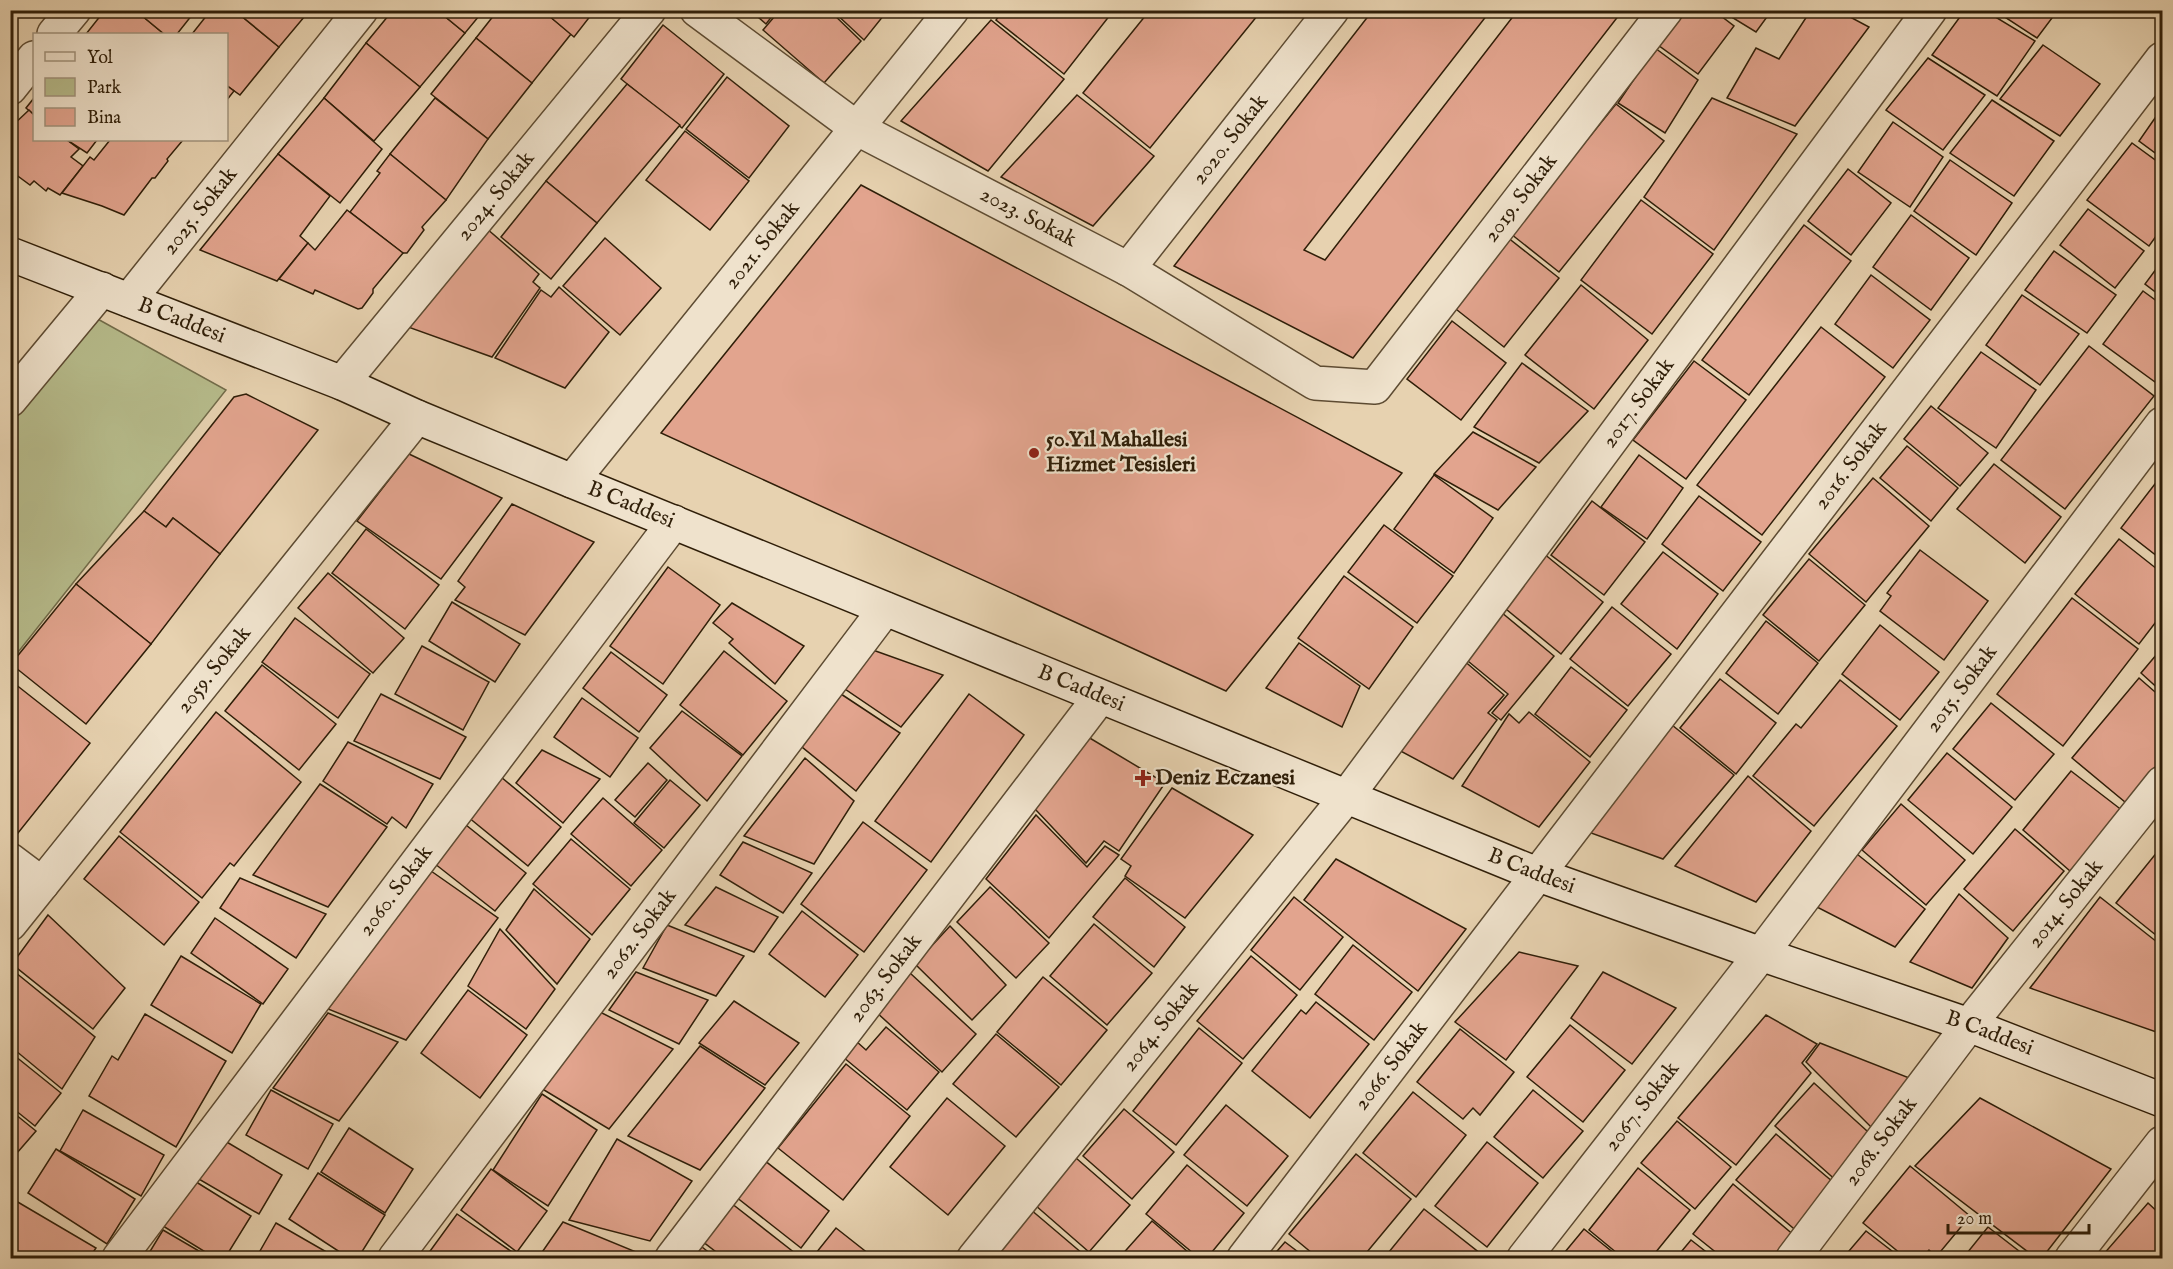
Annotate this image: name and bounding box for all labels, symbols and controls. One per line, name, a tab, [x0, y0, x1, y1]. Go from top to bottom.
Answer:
legend	[33, 33, 228, 141]
text: Yol	[87, 47, 113, 70]
text: Park	[87, 77, 122, 100]
street label: 2020. Sokak	[1186, 88, 1275, 190]
text: Bina	[87, 107, 121, 130]
street label: 2024. Sokak	[451, 145, 541, 247]
street label: 2019. Sokak	[1478, 148, 1564, 248]
street label: 2025. Sokak	[156, 161, 244, 261]
street label: 2023. Sokak	[975, 181, 1082, 254]
street label: 2021. Sokak	[718, 195, 806, 295]
street label: B Caddesi	[134, 291, 229, 350]
street label: 2017. Sokak	[1596, 352, 1681, 454]
street label: 2016. Sokak	[1808, 416, 1894, 515]
place label: 50.Yıl Mahallesi Hizmet Tesisleri	[1046, 426, 1196, 479]
marker: 50.Yıl Mahallesi Hizmet Tesisleri	[1027, 446, 1041, 460]
street label: B Caddesi	[583, 475, 679, 535]
street label: 2059. Sokak	[170, 620, 258, 719]
street label: 2015. Sokak	[1919, 639, 2004, 738]
street label: B Caddesi	[1033, 658, 1129, 719]
place label: Deniz Eczanesi	[1155, 764, 1295, 792]
marker: Deniz Eczanesi	[1136, 771, 1150, 785]
street label: 2060. Sokak	[353, 839, 439, 942]
street label: B Caddesi	[1483, 842, 1579, 901]
street label: 2014. Sokak	[2022, 853, 2110, 954]
street label: 2062. Sokak	[596, 883, 683, 985]
street label: 2063. Sokak	[843, 928, 928, 1028]
street label: 2064. Sokak	[1116, 976, 1205, 1077]
street label: B Caddesi	[1942, 1004, 2038, 1063]
street label: 2066. Sokak	[1348, 1015, 1434, 1116]
street label: 2067. Sokak	[1598, 1056, 1686, 1157]
street label: 2068. Sokak	[1838, 1091, 1924, 1192]
scale bar	[1948, 1197, 2089, 1235]
text: 20 m	[1957, 1208, 1992, 1231]

